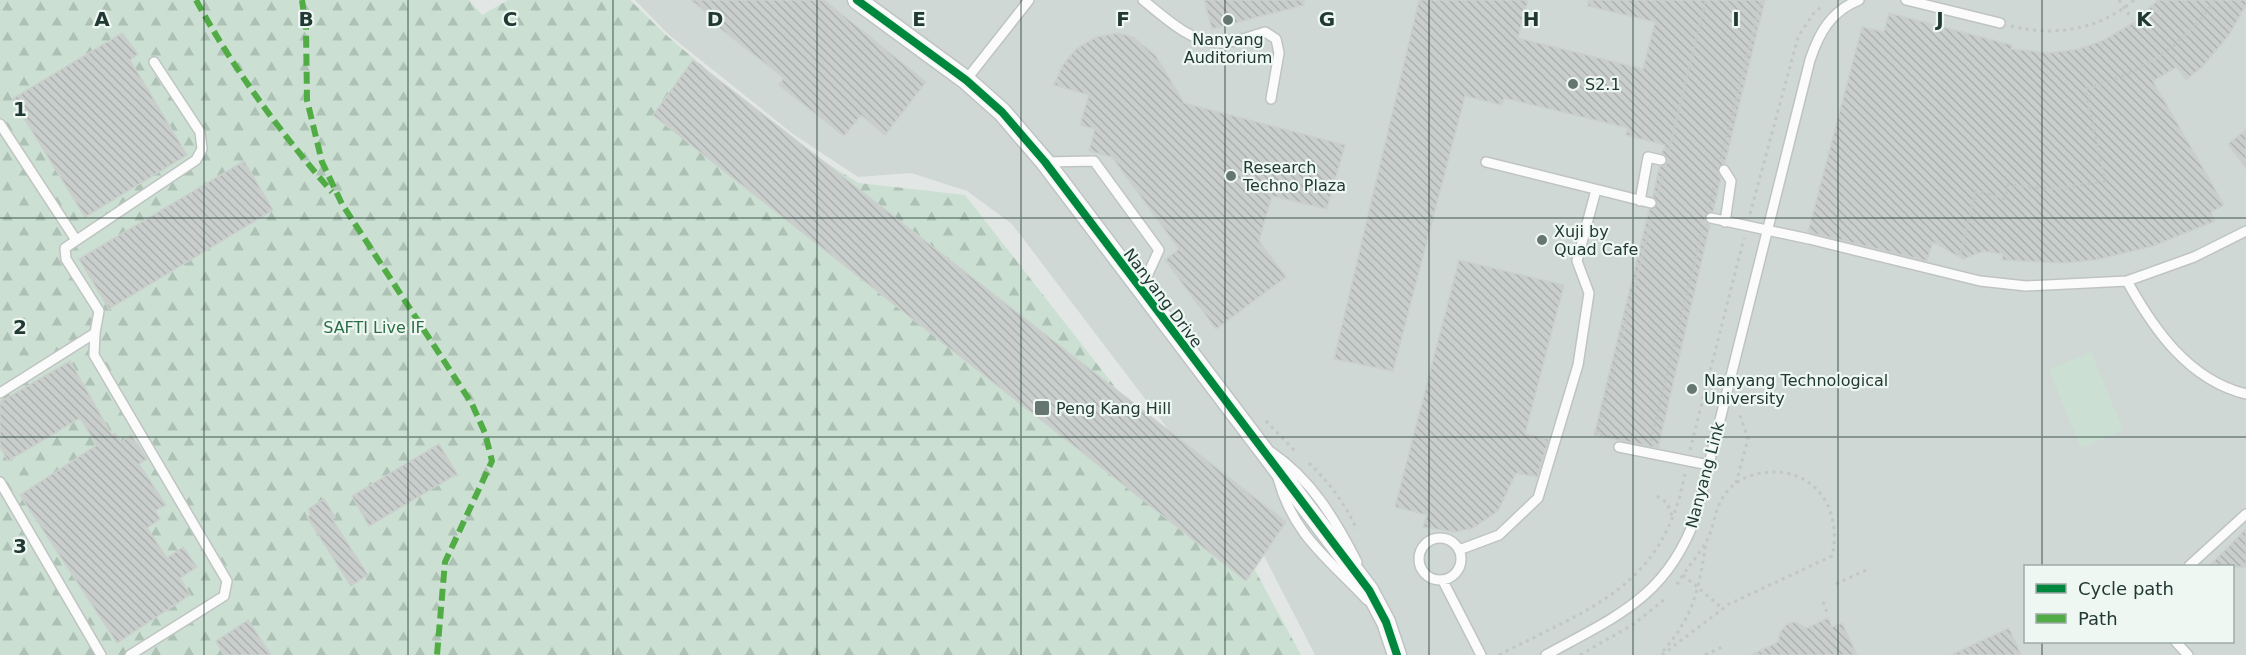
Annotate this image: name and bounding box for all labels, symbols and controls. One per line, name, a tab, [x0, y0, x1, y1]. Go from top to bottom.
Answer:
text: A	[94, 7, 110, 31]
text: B	[298, 7, 314, 31]
text: C	[503, 7, 517, 31]
text: D	[707, 7, 723, 31]
text: E	[912, 7, 926, 31]
text: F	[1116, 7, 1130, 31]
text: G	[1319, 7, 1335, 31]
text: H	[1523, 7, 1539, 31]
text: I	[1732, 7, 1740, 31]
text: J	[1934, 7, 1944, 31]
text: K	[2136, 7, 2153, 31]
marker: Nanyang Auditorium	[1221, 13, 1235, 27]
place label: Nanyang Auditorium	[1184, 30, 1272, 67]
place label: S2.1	[1585, 75, 1621, 94]
marker: S2.1	[1566, 77, 1580, 91]
text: 1	[13, 97, 27, 121]
place label: Research Techno Plaza	[1242, 158, 1346, 195]
marker: Research Techno Plaza	[1224, 169, 1238, 183]
place label: Xuji by Quad Cafe	[1554, 222, 1638, 259]
marker: Xuji by Quad Cafe	[1535, 233, 1549, 247]
street label: Nanyang Drive	[1120, 245, 1206, 351]
text: 2	[13, 315, 27, 339]
park label: SAFTI Live IF	[323, 318, 425, 337]
place label: Nanyang Technological University	[1704, 371, 1888, 408]
marker: Nanyang Technological University	[1685, 382, 1699, 396]
marker: Peng Kang Hill	[1033, 399, 1051, 417]
place label: Peng Kang Hill	[1056, 399, 1171, 418]
street label: Nanyang Link	[1682, 419, 1729, 530]
text: 3	[13, 534, 27, 558]
legend	[2024, 565, 2234, 643]
text: Cycle path	[2078, 578, 2174, 599]
text: Path	[2078, 608, 2118, 629]

